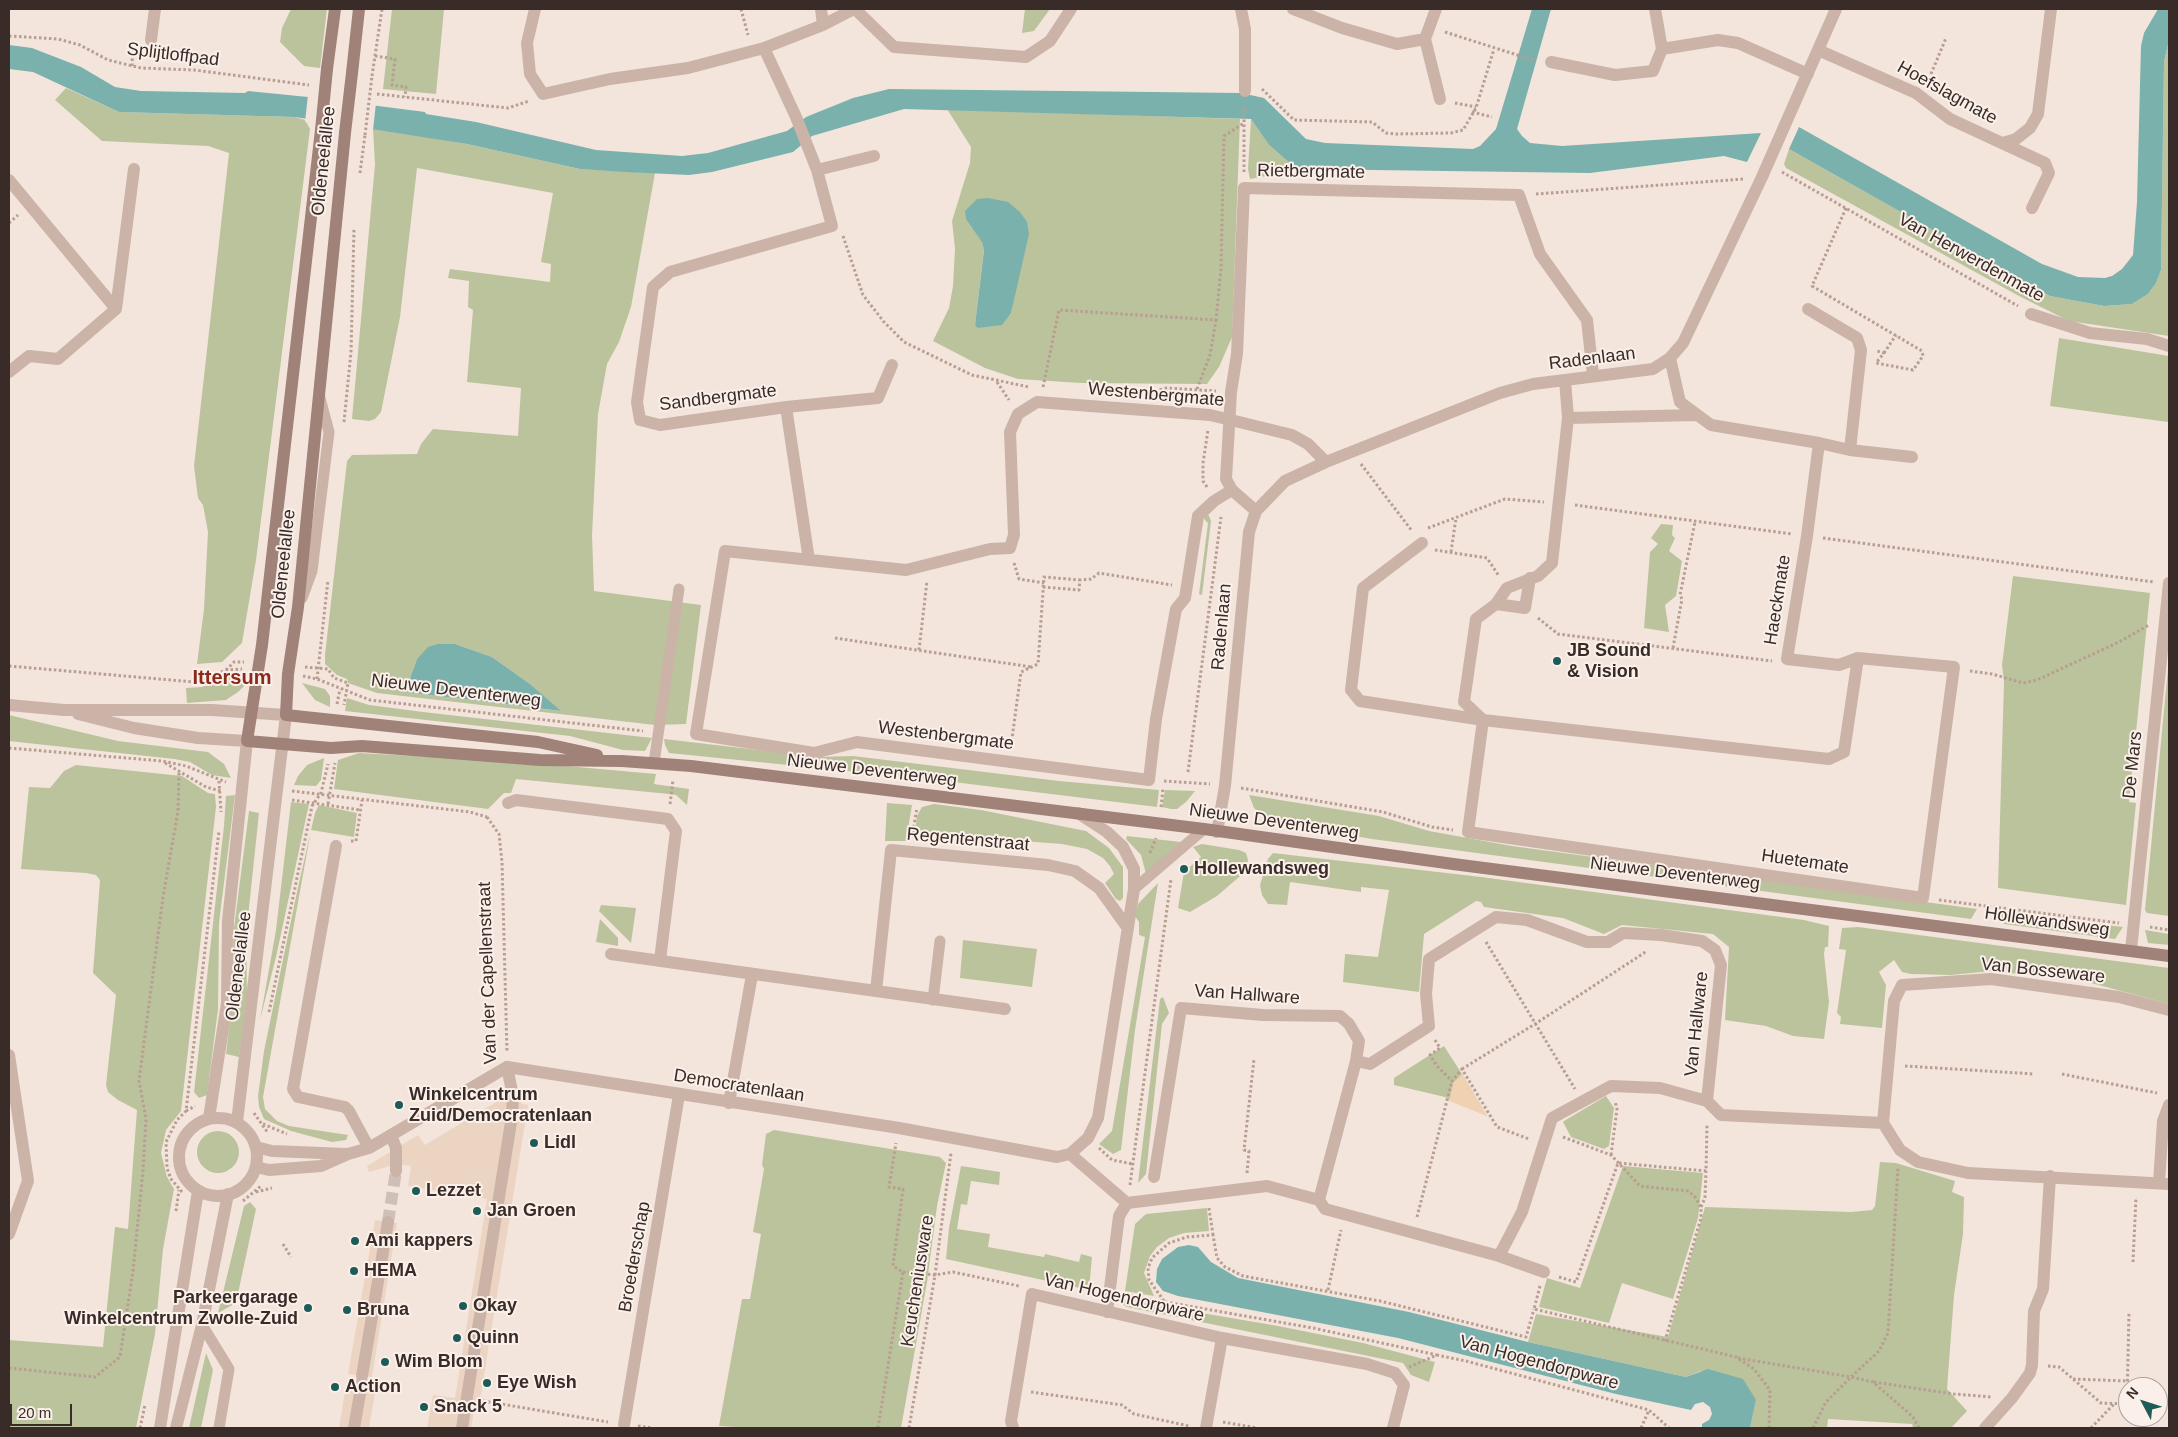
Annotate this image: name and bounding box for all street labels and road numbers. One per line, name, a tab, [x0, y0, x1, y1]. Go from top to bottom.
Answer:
street label: Splijtloffpad	[126, 39, 220, 71]
street label: Hoefslagmate	[1893, 57, 2001, 129]
street label: Oldeneelallee	[308, 105, 340, 217]
street label: Rietbergmate	[1257, 160, 1365, 184]
street label: Van Herwerdenmate	[1894, 209, 2048, 307]
street label: Radenlaan	[1547, 343, 1637, 375]
street label: Westenbergmate	[1087, 378, 1225, 412]
street label: Sandbergmate	[658, 380, 778, 416]
street label: Oldeneelallee	[268, 508, 300, 620]
street label: Haeckmate	[1760, 553, 1796, 647]
street label: Radenlaan	[1207, 583, 1237, 671]
street label: Nieuwe Deventerweg	[370, 670, 542, 712]
street label: Westenbergmate	[877, 717, 1015, 755]
street label: De Mars	[2119, 730, 2147, 800]
street label: Nieuwe Deventerweg	[786, 750, 958, 792]
street label: Nieuwe Deventerweg	[1188, 799, 1360, 845]
street label: Regentenstraat	[906, 824, 1030, 856]
street label: Huetemate	[1760, 845, 1850, 879]
street label: Nieuwe Deventerweg	[1589, 853, 1761, 895]
street label: Van der Capellenstraat	[474, 881, 502, 1065]
street label: Hollewandsweg	[1983, 903, 2111, 941]
street label: Oldeneelallee	[222, 910, 256, 1022]
street label: Van Bosseware	[1980, 954, 2106, 988]
street label: Van Hallware	[1681, 970, 1713, 1078]
street label: Van Hallware	[1194, 981, 1300, 1009]
street label: Democratenlaan	[672, 1065, 806, 1107]
street label: Broederschap	[615, 1200, 655, 1314]
street label: Keucheniusware	[897, 1214, 939, 1348]
street label: Van Hogendorpware	[1042, 1269, 1206, 1327]
street label: Van Hogendorpware	[1457, 1331, 1621, 1395]

